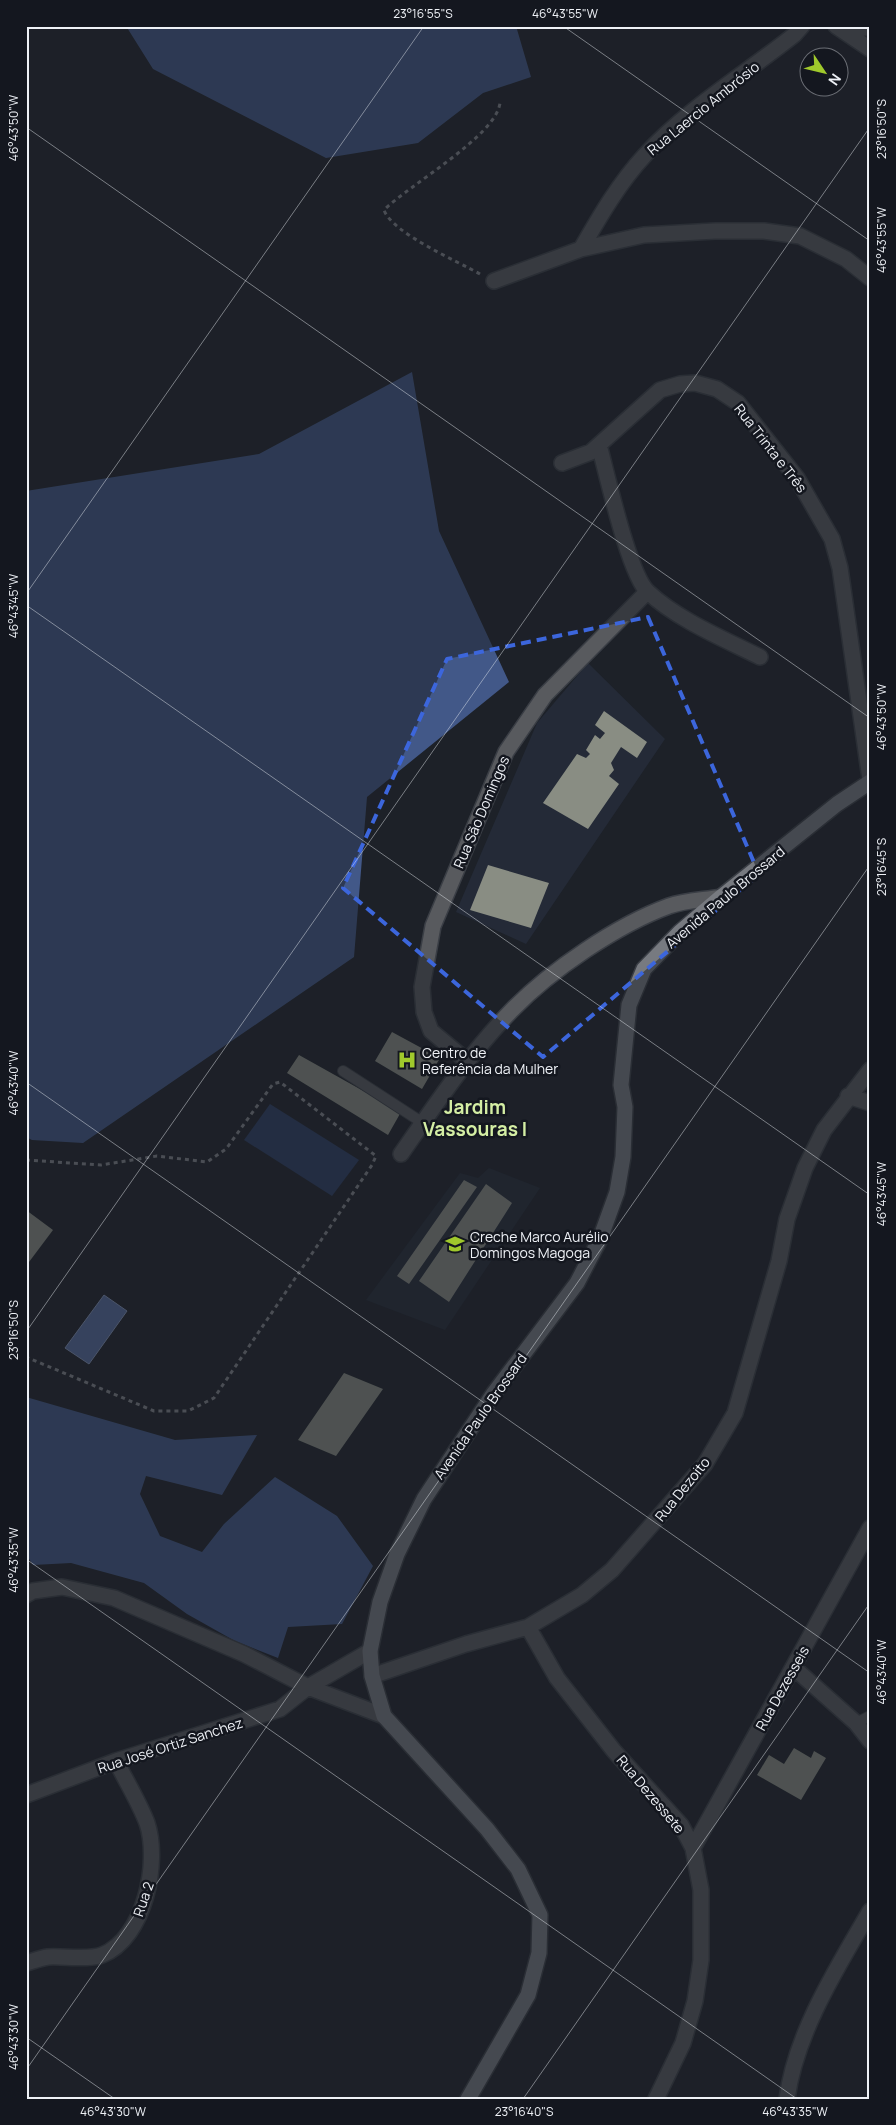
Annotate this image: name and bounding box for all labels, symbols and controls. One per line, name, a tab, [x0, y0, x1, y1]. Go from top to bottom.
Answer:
text: 23°16'55"S	[393, 5, 453, 22]
text: 46°43'55"W	[532, 5, 599, 22]
north arrow	[798, 48, 848, 98]
street label: Rua Laercio Ambrósio	[643, 57, 763, 159]
text: N	[824, 70, 846, 89]
text: 46°43'50"W	[5, 94, 22, 161]
text: 23°16'50"S	[873, 99, 890, 159]
text: 46°43'55"W	[873, 206, 890, 273]
street label: Rua Trinta e Três	[730, 400, 812, 496]
text: 46°43'45"W	[5, 573, 22, 638]
text: 46°43'50"W	[873, 683, 890, 750]
street label: Rua São Domingos	[449, 753, 513, 871]
text: 23°16'45"S	[873, 838, 890, 896]
street label: Avenida Paulo Brossard	[662, 842, 788, 952]
place label: Centro de Referência da Mulher	[422, 1043, 558, 1078]
hospital icon: Centro de Referência da Mulher	[396, 1049, 418, 1071]
text: 46°43'40"W	[5, 1050, 22, 1116]
district label: Jardim Vassouras I	[423, 1094, 527, 1142]
text: 46°43'45"W	[873, 1161, 890, 1226]
place label: Creche Marco Aurélio Domingos Magoga	[470, 1227, 608, 1262]
school or university icon: Creche Marco Aurélio Domingos Magoga	[444, 1233, 466, 1255]
text: 23°16'50"S	[5, 1300, 22, 1360]
street label: Avenida Paulo Brossard	[429, 1349, 531, 1483]
street label: Rua Dezoito	[650, 1453, 714, 1525]
text: 46°43'35"W	[5, 1526, 22, 1593]
text: 46°43'40"W	[873, 1639, 890, 1705]
street label: Rua Dezesseis	[751, 1642, 813, 1734]
street label: Rua José Ortiz Sanchez	[95, 1713, 245, 1777]
street label: Rua Dezessete	[613, 1751, 689, 1837]
street label: Rua 2	[128, 1879, 158, 1919]
text: 46°43'30"W	[5, 2003, 22, 2070]
text: 46°43'30"W	[80, 2103, 147, 2120]
text: 23°16'40"S	[495, 2103, 553, 2120]
text: 46°43'35"W	[762, 2103, 829, 2120]

